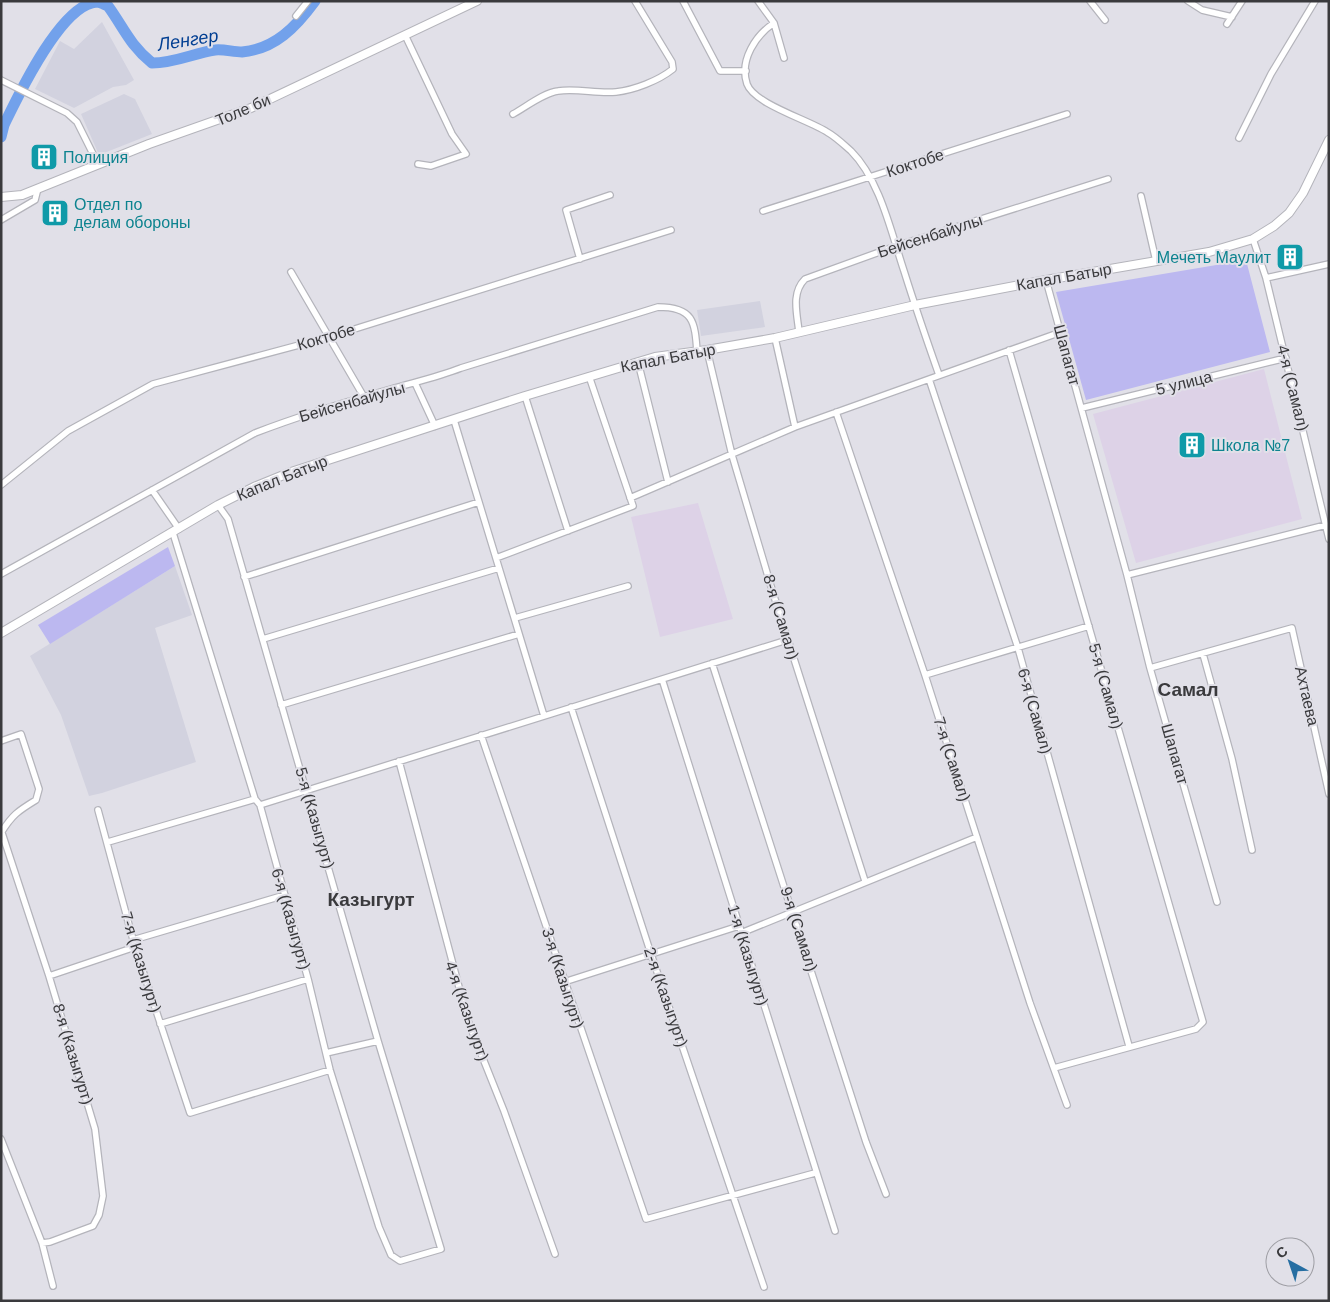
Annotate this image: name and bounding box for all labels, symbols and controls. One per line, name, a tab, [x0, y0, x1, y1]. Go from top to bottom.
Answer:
water label: Ленгер	[155, 25, 220, 55]
street label: Толе би	[213, 91, 273, 129]
building icon: Полиция	[29, 142, 59, 172]
street label: Коктобе	[884, 146, 946, 180]
place label: Полиция	[63, 149, 128, 166]
place label: Отдел по делам обороны	[74, 196, 190, 231]
building icon: Отдел по делам обороны	[40, 198, 70, 228]
street label: Бейсенбайулы	[875, 211, 985, 261]
building icon: Мечеть Маулит	[1275, 242, 1305, 272]
place label: Мечеть Маулит	[1157, 249, 1272, 266]
street label: Капал Батыр	[1015, 260, 1113, 294]
street label: Коктобе	[295, 321, 357, 353]
street label: Шапагат	[1051, 323, 1083, 388]
street label: Капал Батыр	[619, 340, 717, 376]
street label: 4-я (Самал)	[1274, 343, 1312, 433]
street label: 5 улица	[1154, 368, 1214, 398]
street label: Бейсенбайулы	[297, 379, 407, 425]
building icon: Школа №7	[1177, 430, 1207, 460]
place label: Школа №7	[1211, 437, 1290, 454]
street label: Капал Батыр	[234, 452, 330, 504]
street label: 8-я (Самал)	[760, 573, 802, 661]
street label: 5-я (Самал)	[1086, 641, 1126, 731]
street label: Ахтаева	[1292, 665, 1322, 728]
street label: 6-я (Самал)	[1015, 666, 1055, 756]
district label: Самал	[1158, 679, 1218, 700]
street label: 7-я (Самал)	[930, 715, 974, 803]
street label: Шапагат	[1158, 722, 1192, 787]
street label: 5-я (Казыгурт)	[292, 765, 338, 871]
street label: 6-я (Казыгурт)	[268, 866, 314, 972]
street label: 9-я (Самал)	[777, 885, 821, 973]
district label: Казыгурт	[327, 889, 415, 910]
street label: 1-я (Казыгурт)	[725, 903, 771, 1007]
street label: 7-я (Казыгурт)	[118, 910, 164, 1014]
street label: 3-я (Казыгурт)	[539, 926, 587, 1030]
street label: 2-я (Казыгурт)	[641, 945, 691, 1049]
street label: 4-я (Казыгурт)	[442, 959, 492, 1063]
street label: 8-я (Казыгурт)	[50, 1002, 96, 1106]
north arrow	[1265, 1237, 1315, 1287]
text: С	[1273, 1243, 1291, 1261]

